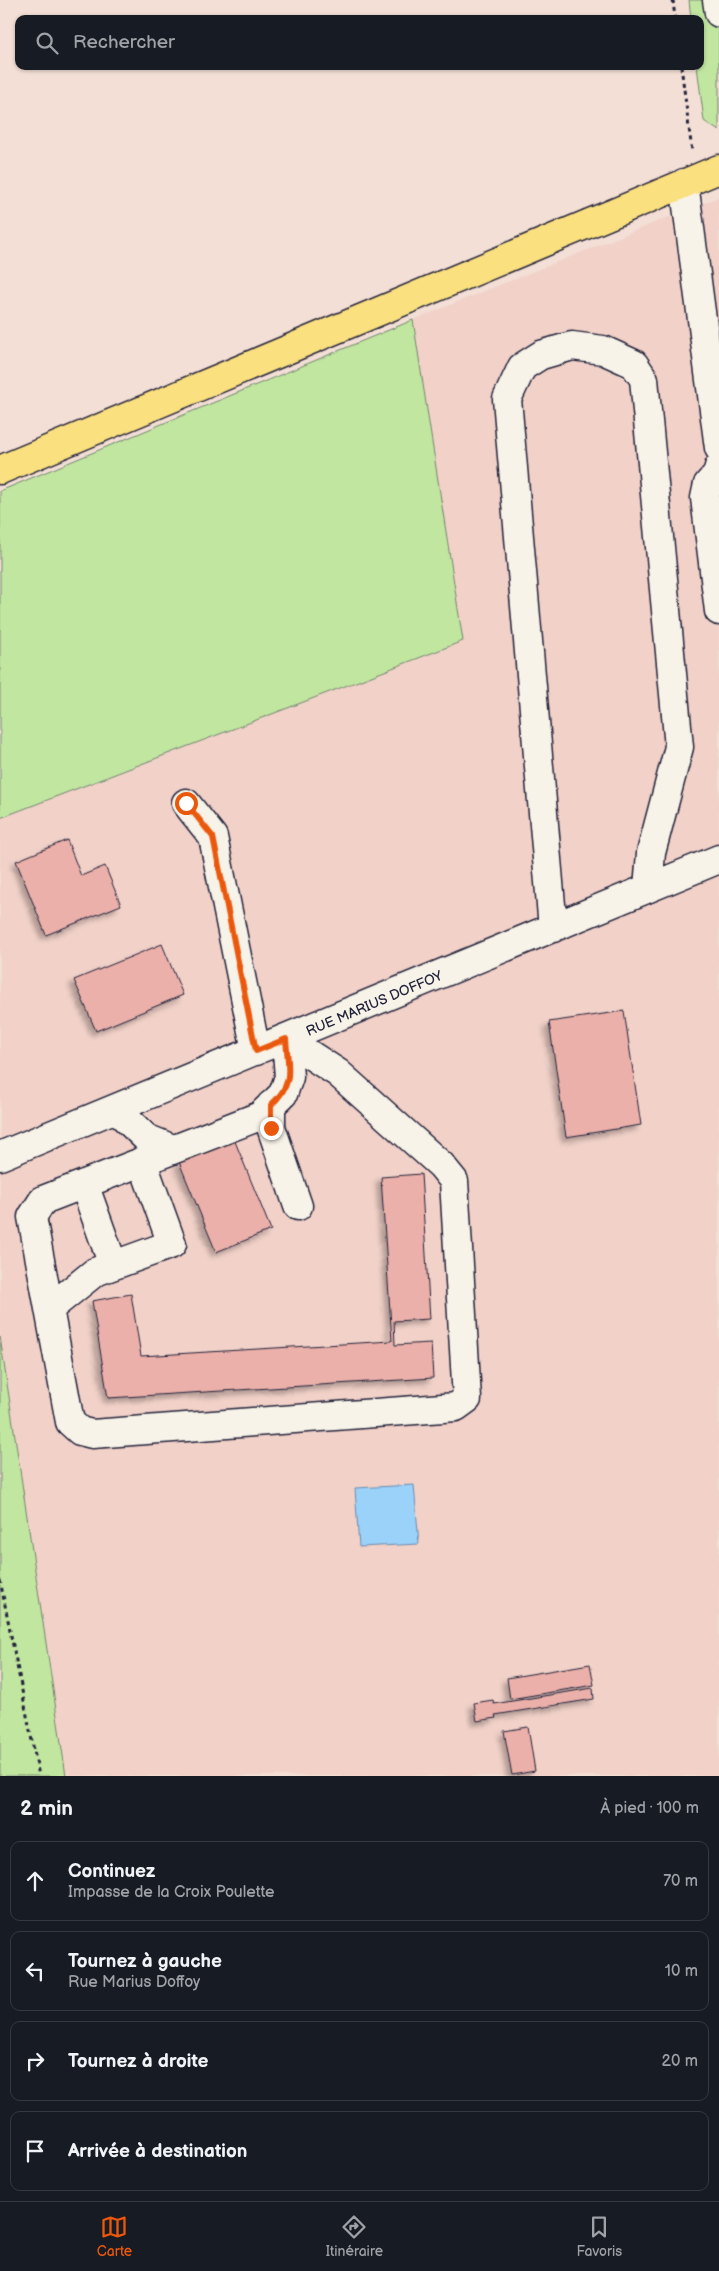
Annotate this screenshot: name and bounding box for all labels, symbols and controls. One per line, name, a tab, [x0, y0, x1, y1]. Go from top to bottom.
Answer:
search box	[15, 15, 704, 70]
icon: search	[33, 29, 61, 57]
text: Rechercher	[73, 31, 175, 54]
route start	[175, 792, 198, 815]
street label: RUE MARIUS DOFFOY	[304, 967, 446, 1040]
route end	[260, 1117, 283, 1140]
text: 2 min	[20, 1796, 73, 1821]
text: À pied · 100 m	[600, 1799, 699, 1818]
text: Continuez	[68, 1860, 155, 1883]
icon: ahead	[21, 1867, 49, 1895]
text: 70 m	[663, 1872, 698, 1891]
text: Impasse de la Croix Poulette	[68, 1883, 275, 1902]
text: Tournez à gauche	[68, 1950, 222, 1973]
icon: left	[21, 1957, 49, 1985]
text: 10 m	[665, 1962, 698, 1981]
text: Rue Marius Doffoy	[68, 1973, 200, 1992]
icon: right	[21, 2047, 49, 2075]
text: Tournez à droite	[68, 2050, 209, 2073]
text: 20 m	[662, 2052, 698, 2071]
icon: arrive	[21, 2137, 49, 2165]
text: Arrivée à destination	[68, 2140, 247, 2163]
tab: Carte	[97, 2213, 132, 2260]
tab: Itinéraire	[326, 2213, 383, 2260]
tab: Favoris	[577, 2213, 622, 2260]

